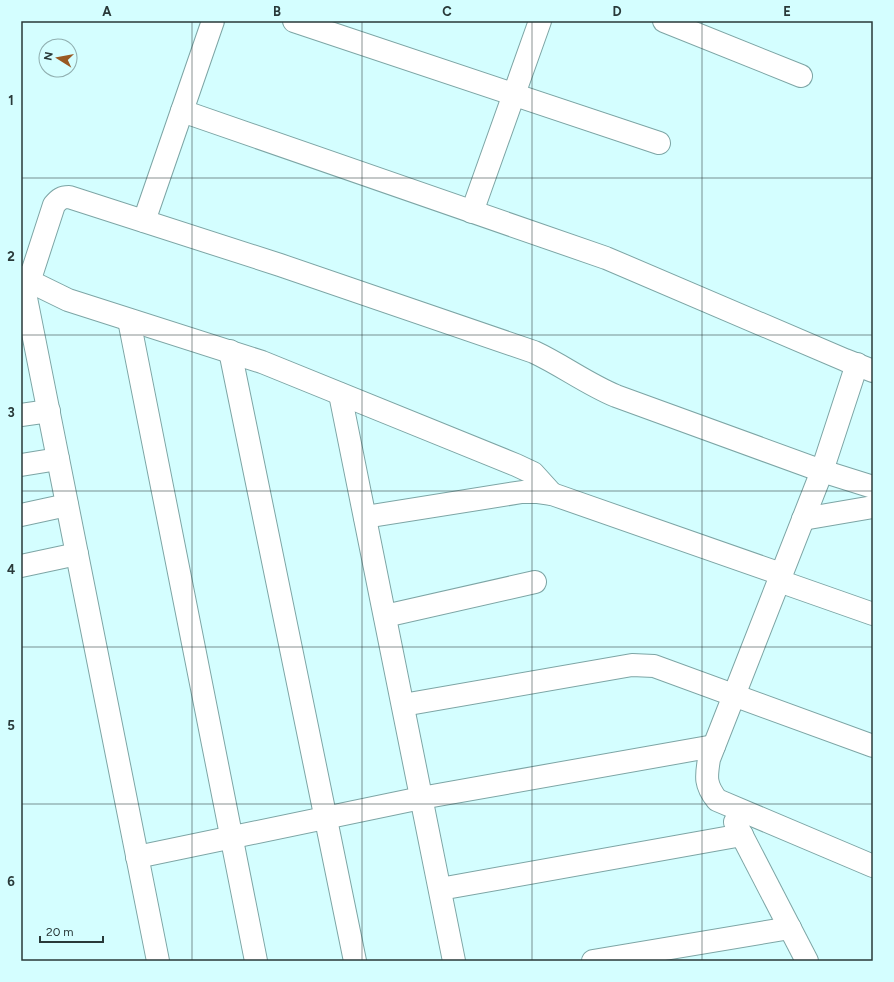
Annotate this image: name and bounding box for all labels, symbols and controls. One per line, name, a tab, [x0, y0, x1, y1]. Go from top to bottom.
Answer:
text: A	[102, 4, 112, 19]
text: B	[273, 4, 281, 19]
text: C	[442, 4, 452, 19]
text: D	[612, 4, 622, 19]
text: E	[783, 4, 791, 19]
north arrow	[38, 38, 78, 78]
text: N	[41, 51, 56, 62]
text: 1	[8, 93, 14, 108]
text: 2	[7, 249, 15, 264]
text: 3	[7, 405, 15, 420]
text: 4	[7, 562, 15, 577]
text: 5	[7, 718, 15, 733]
text: 6	[7, 874, 15, 889]
scale bar	[40, 918, 103, 944]
text: 20 m	[46, 925, 74, 939]

